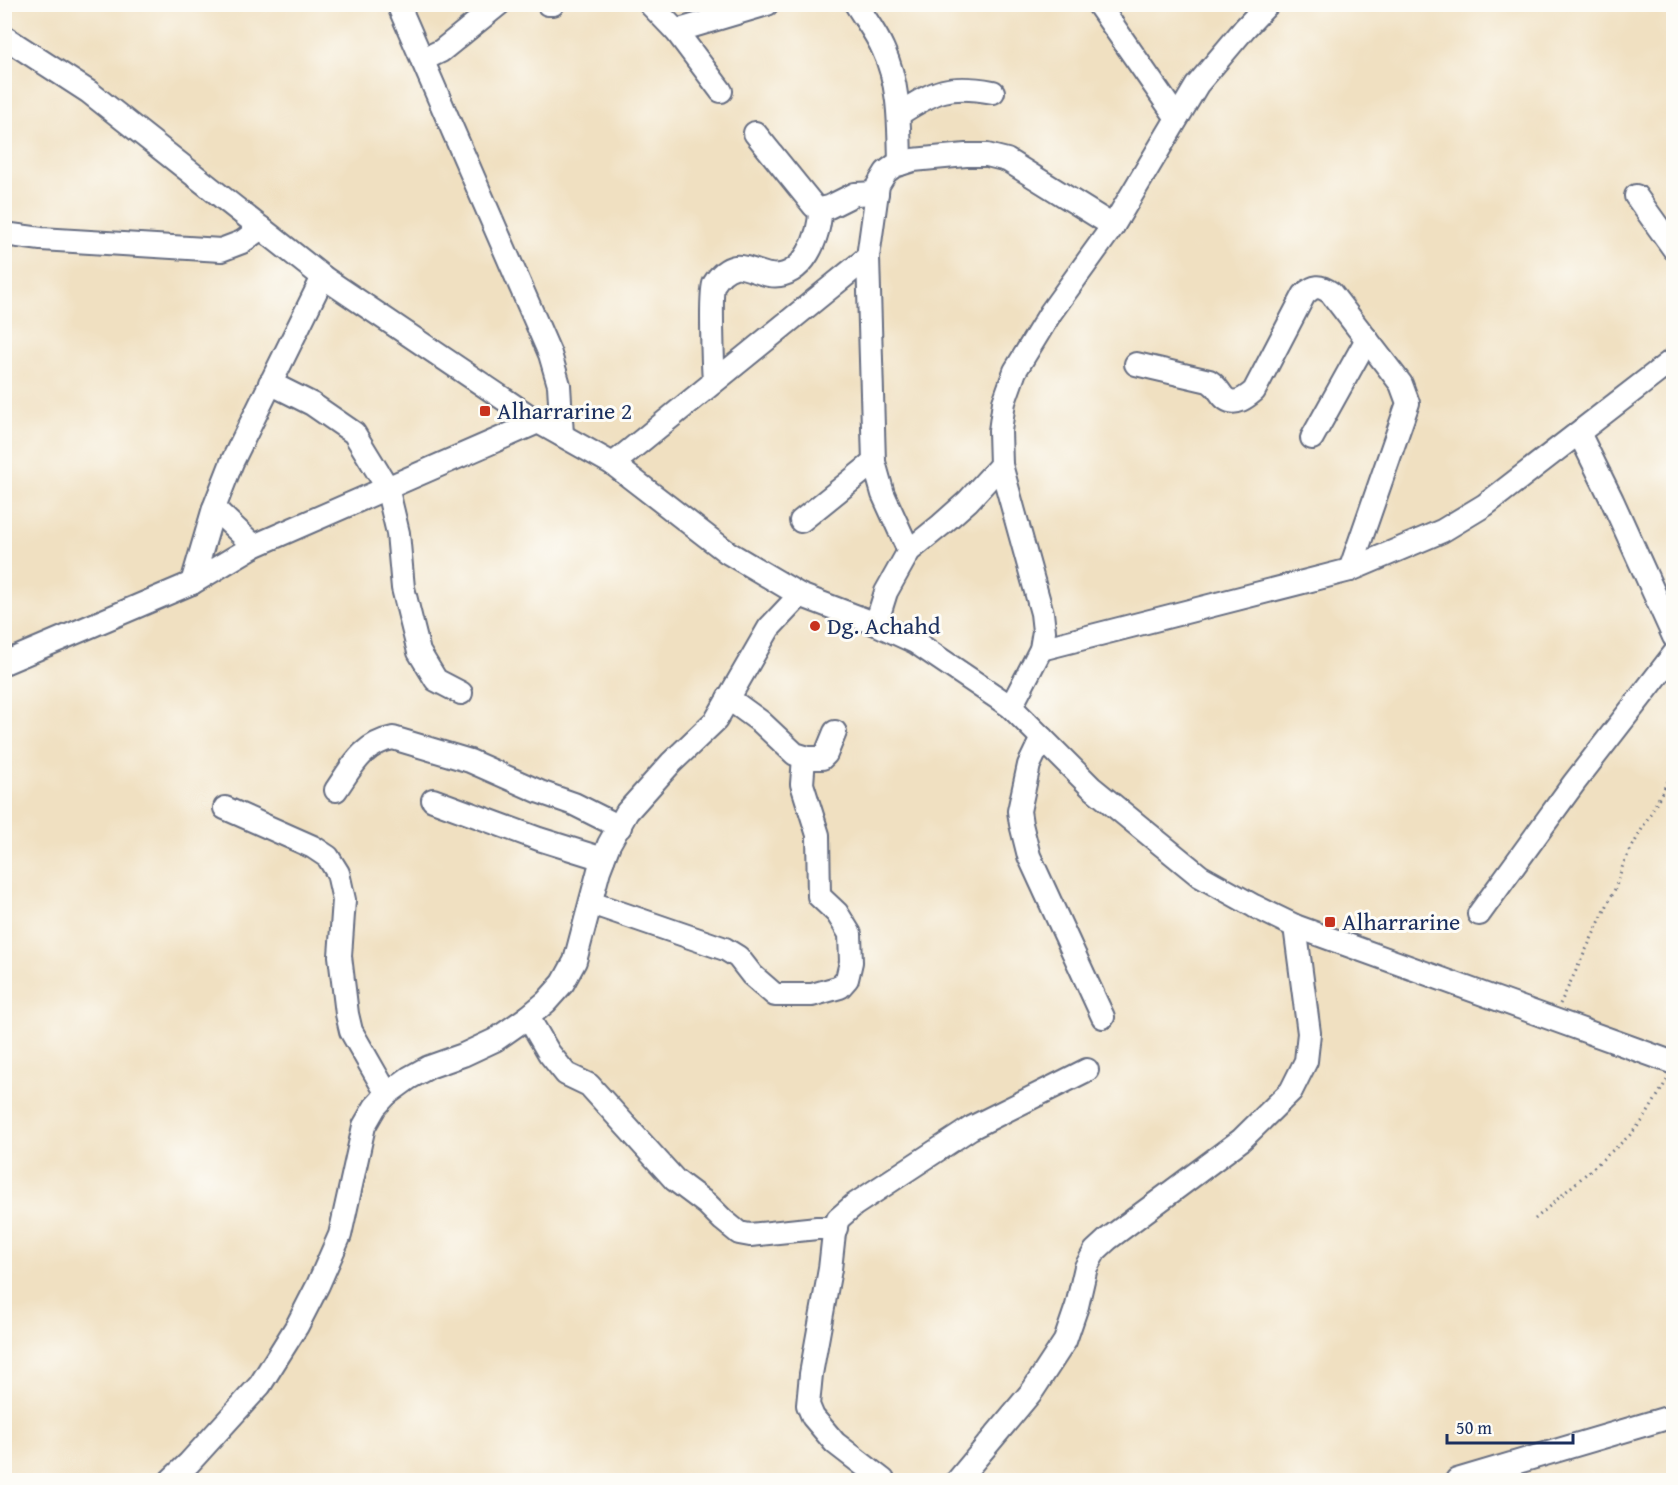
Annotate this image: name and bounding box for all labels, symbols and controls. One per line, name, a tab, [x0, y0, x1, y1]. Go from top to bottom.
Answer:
place label: Alharrarine 2	[497, 393, 632, 428]
marker: Alharrarine 2	[478, 404, 492, 418]
place label: Dg. Achahd	[827, 608, 941, 643]
marker: Dg. Achahd	[808, 619, 822, 633]
place label: Alharrarine	[1342, 904, 1460, 939]
marker: Alharrarine	[1323, 915, 1337, 929]
scale bar	[1447, 1407, 1573, 1445]
text: 50 m	[1456, 1414, 1492, 1441]

